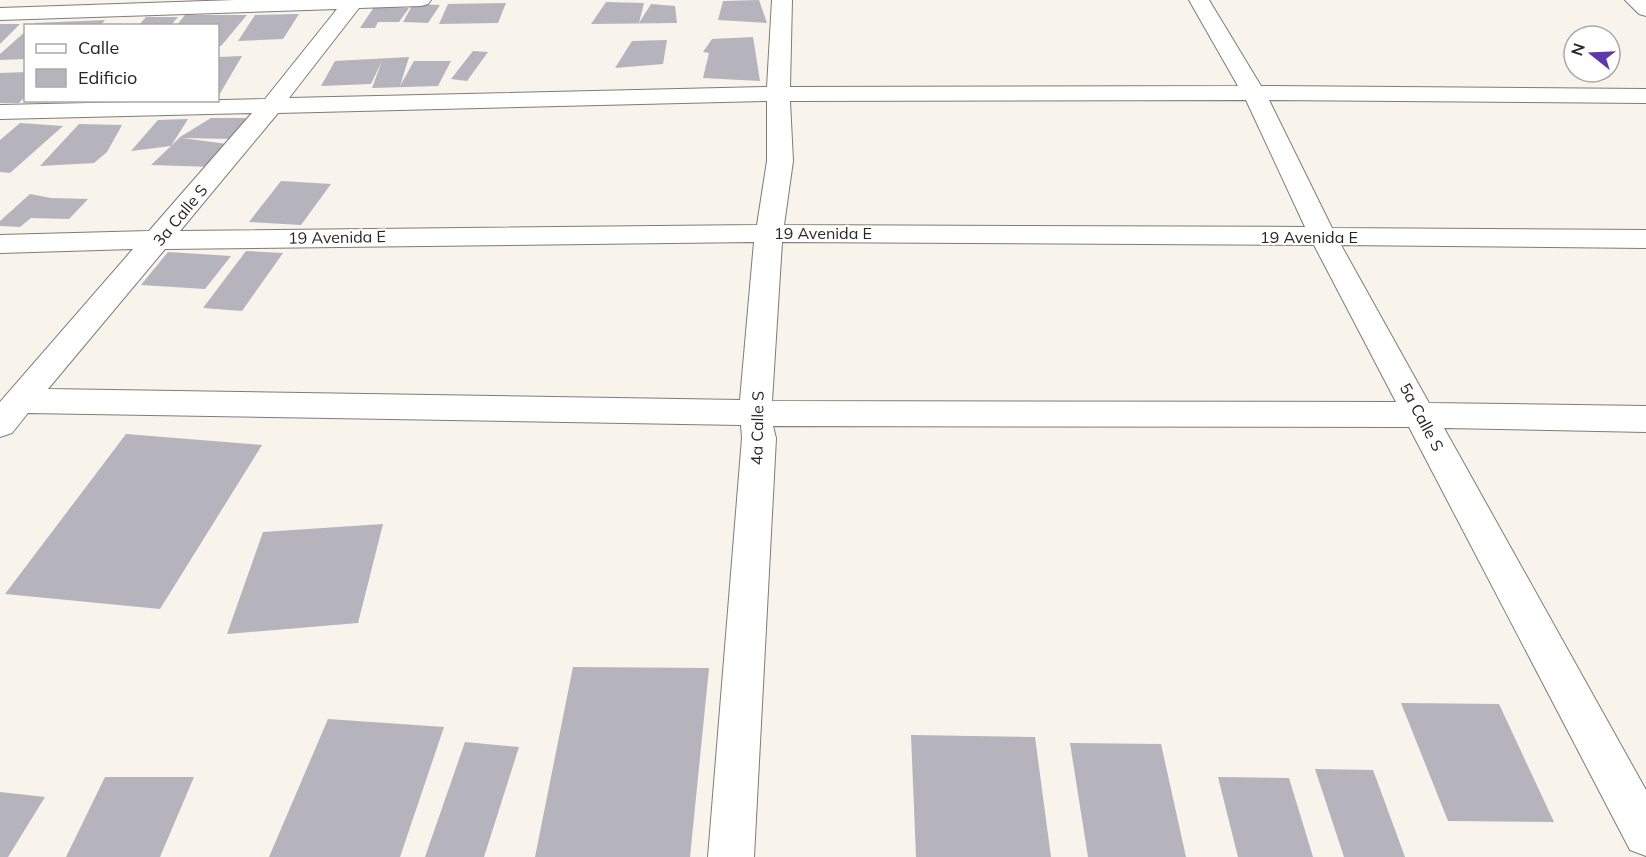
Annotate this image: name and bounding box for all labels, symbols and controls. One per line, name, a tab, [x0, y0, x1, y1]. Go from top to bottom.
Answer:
legend	[24, 24, 219, 102]
north arrow	[1562, 24, 1622, 84]
text: Calle	[78, 36, 119, 59]
text: N	[1566, 41, 1589, 58]
text: Edificio	[78, 66, 137, 89]
street label: 3a Calle S	[149, 180, 212, 250]
street label: 19 Avenida E	[774, 223, 872, 243]
street label: 19 Avenida E	[288, 226, 386, 248]
street label: 19 Avenida E	[1260, 227, 1358, 247]
street label: 5a Calle S	[1396, 380, 1448, 454]
street label: 4a Calle S	[746, 391, 768, 465]

